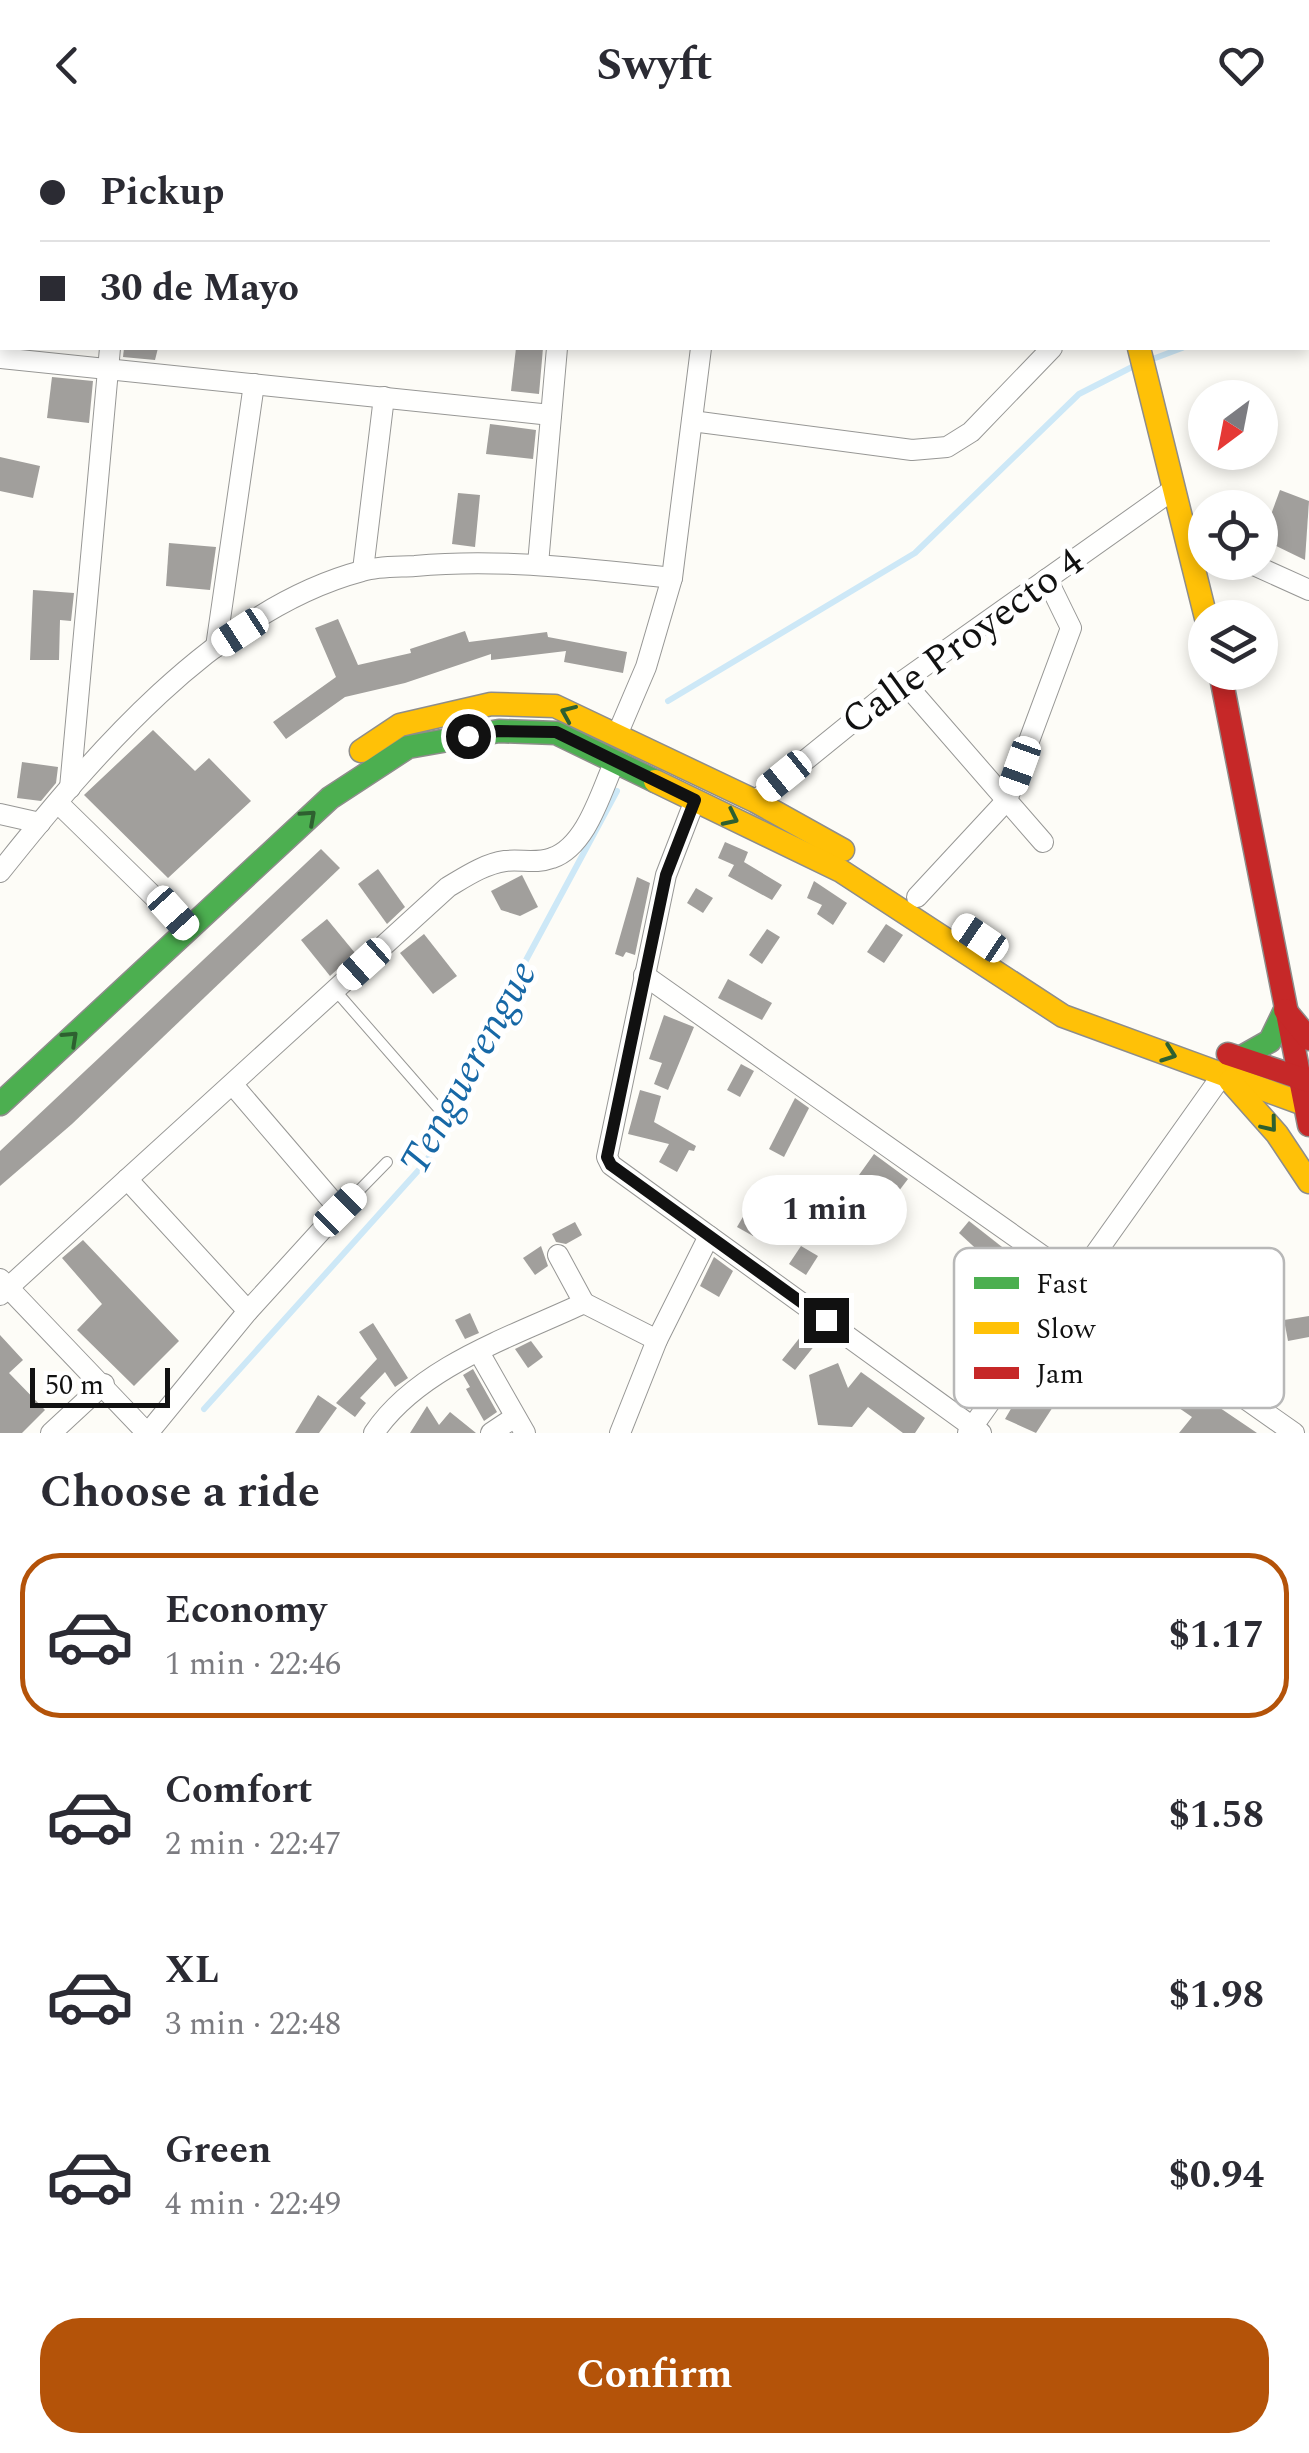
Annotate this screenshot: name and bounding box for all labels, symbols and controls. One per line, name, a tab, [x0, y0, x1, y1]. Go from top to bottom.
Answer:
text: Swyft	[597, 31, 712, 100]
icon: back	[40, 38, 95, 93]
icon: heart	[1214, 38, 1269, 93]
text: Pickup	[100, 164, 224, 222]
text: 30 de Mayo	[100, 260, 299, 318]
north arrow	[1188, 380, 1278, 470]
map controls	[1188, 380, 1278, 690]
button: locate	[1188, 490, 1278, 580]
street label: Calle Proyecto 4	[829, 533, 1097, 751]
button: layers	[1188, 600, 1278, 690]
car	[207, 603, 273, 661]
one-way arrow	[560, 705, 578, 725]
route start	[446, 714, 491, 759]
car	[996, 733, 1044, 799]
car	[751, 745, 817, 807]
one-way arrow	[721, 805, 739, 825]
one-way arrow	[297, 811, 316, 829]
car	[142, 881, 204, 945]
car	[947, 909, 1013, 967]
car	[332, 933, 396, 995]
water label: Tenguerengue	[384, 949, 554, 1187]
one-way arrow	[59, 1032, 78, 1050]
one-way arrow	[1159, 1042, 1176, 1063]
one-way arrow	[1258, 1114, 1276, 1132]
callout: 1 min	[744, 1175, 908, 1245]
car	[308, 1178, 372, 1242]
text: 1 min	[782, 1185, 867, 1234]
legend	[954, 1248, 1284, 1408]
text: Fast	[1036, 1263, 1088, 1306]
route end	[804, 1298, 849, 1343]
text: Slow	[1036, 1308, 1096, 1351]
text: Jam	[1036, 1353, 1084, 1396]
scale bar	[30, 1363, 170, 1408]
text: 50 m	[45, 1364, 104, 1407]
text: Choose a ride	[40, 1458, 320, 1527]
text: Economy	[165, 1582, 326, 1640]
icon: car	[45, 1591, 135, 1681]
text: $1.17	[1169, 1607, 1264, 1665]
text: 1 min · 22:46	[165, 1640, 341, 1689]
text: Comfort	[165, 1762, 312, 1820]
icon: car	[45, 1771, 135, 1861]
text: $1.58	[1169, 1787, 1264, 1845]
text: 2 min · 22:47	[165, 1820, 341, 1869]
text: XL	[165, 1942, 219, 2000]
icon: car	[45, 1951, 135, 2041]
text: $1.98	[1169, 1967, 1264, 2025]
text: 3 min · 22:48	[165, 2000, 341, 2049]
text: Green	[165, 2122, 272, 2180]
icon: car	[45, 2131, 135, 2221]
text: $0.94	[1169, 2147, 1264, 2205]
text: 4 min · 22:49	[165, 2180, 341, 2229]
button: Confirm	[40, 2318, 1269, 2433]

